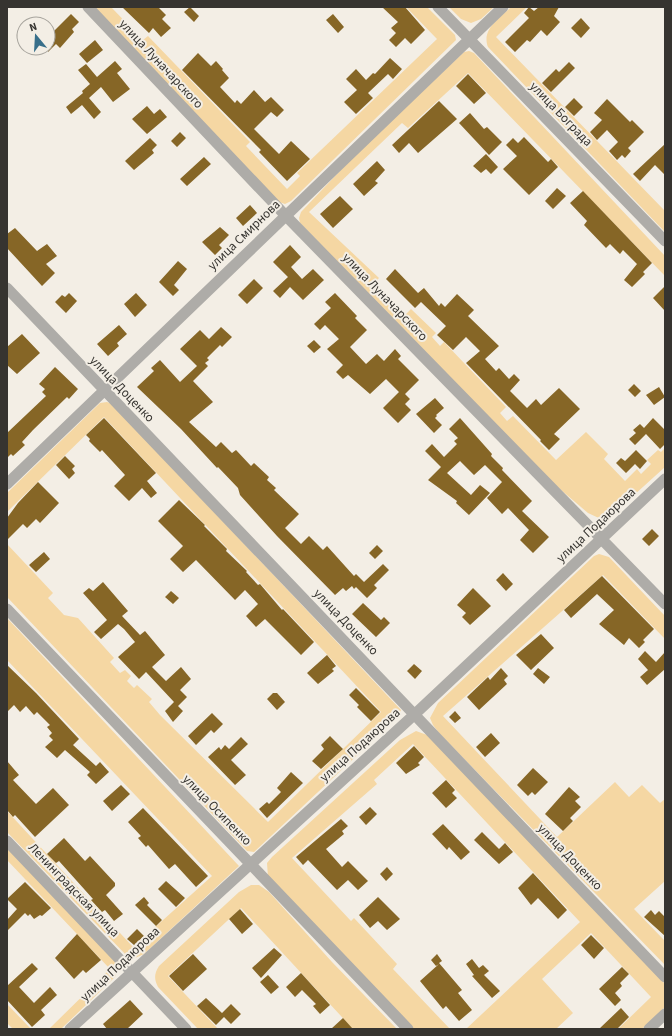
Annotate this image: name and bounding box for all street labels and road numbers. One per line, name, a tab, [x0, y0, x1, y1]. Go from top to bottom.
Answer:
street label: улица Луначарского	[115, 15, 207, 113]
street label: улица Бограда	[525, 78, 597, 150]
street label: улица Смирнова	[204, 196, 284, 274]
street label: улица Луначарского	[338, 249, 432, 345]
street label: улица Доценко	[86, 352, 158, 426]
street label: улица Подаюрова	[552, 483, 640, 567]
street label: улица Доценко	[310, 585, 382, 659]
street label: улица Подаюрова	[316, 704, 404, 786]
street label: улица Осипенко	[178, 770, 256, 850]
street label: улица Доценко	[534, 820, 606, 894]
street label: Ленинградская улица	[24, 839, 124, 941]
street label: улица Подаюрова	[76, 922, 164, 1006]

